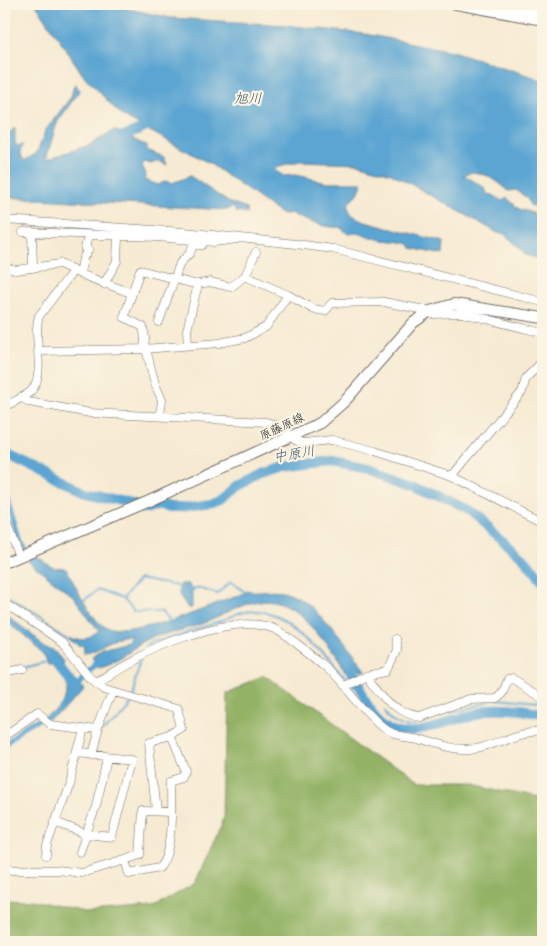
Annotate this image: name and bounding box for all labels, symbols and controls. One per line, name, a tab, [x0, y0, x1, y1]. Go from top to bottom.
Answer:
water label: 旭川	[234, 90, 262, 107]
street label: 原藤原線	[257, 410, 307, 444]
water label: 中原川	[272, 442, 316, 466]

